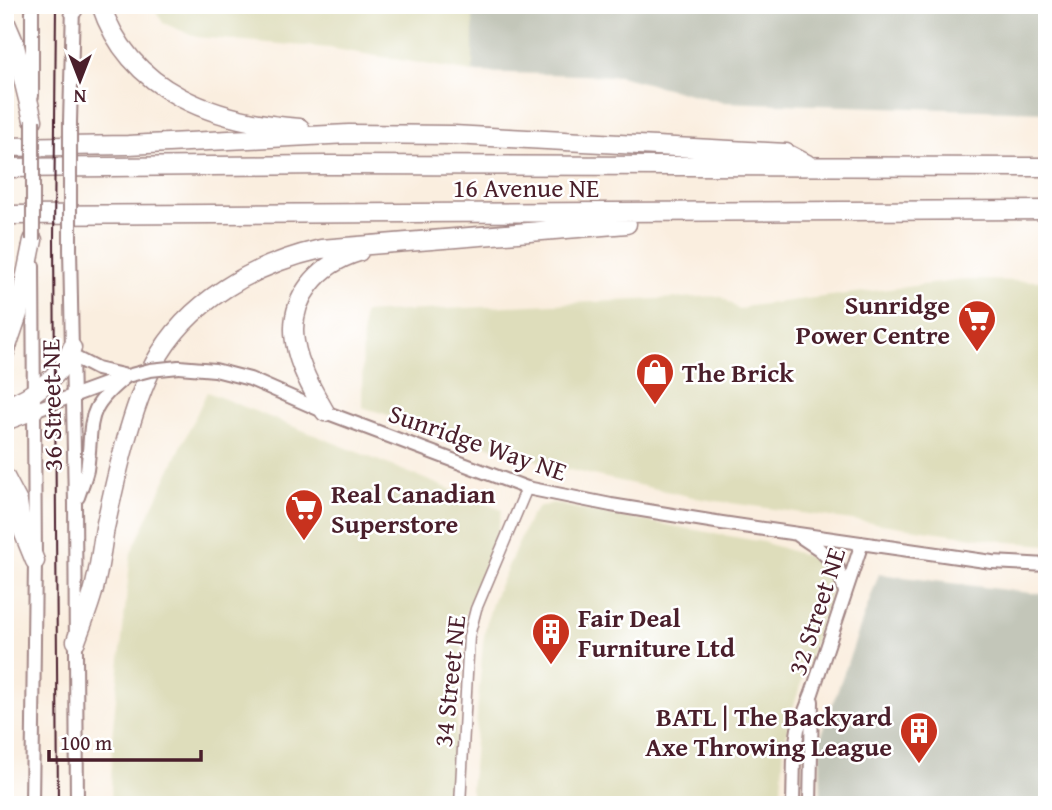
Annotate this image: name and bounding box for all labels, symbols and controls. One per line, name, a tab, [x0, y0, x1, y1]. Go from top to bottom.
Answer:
north arrow	[46, 46, 116, 116]
text: N	[73, 83, 86, 111]
street label: 16 Avenue NE	[453, 168, 599, 207]
place label: Sunridge Power Centre	[796, 285, 950, 354]
supermarket icon: Sunridge Power Centre	[956, 298, 998, 353]
street label: 36 Street NE	[30, 338, 72, 472]
shop icon: The Brick	[634, 351, 676, 406]
place label: The Brick	[682, 353, 794, 392]
street label: Sunridge Way NE	[384, 393, 572, 491]
place label: Real Canadian Superstore	[331, 474, 496, 543]
supermarket icon: Real Canadian Superstore	[283, 487, 325, 542]
street label: 32 Street NE	[777, 542, 855, 680]
place label: Fair Deal Furniture Ltd	[578, 598, 735, 667]
building icon: Fair Deal Furniture Ltd	[530, 611, 572, 666]
street label: 34 Street NE	[423, 613, 475, 749]
place label: BATL | The Backyard Axe Throwing League	[645, 697, 892, 766]
building icon: BATL | The Backyard Axe Throwing League	[898, 710, 940, 765]
scale bar	[49, 719, 201, 763]
text: 100 m	[60, 727, 112, 758]

